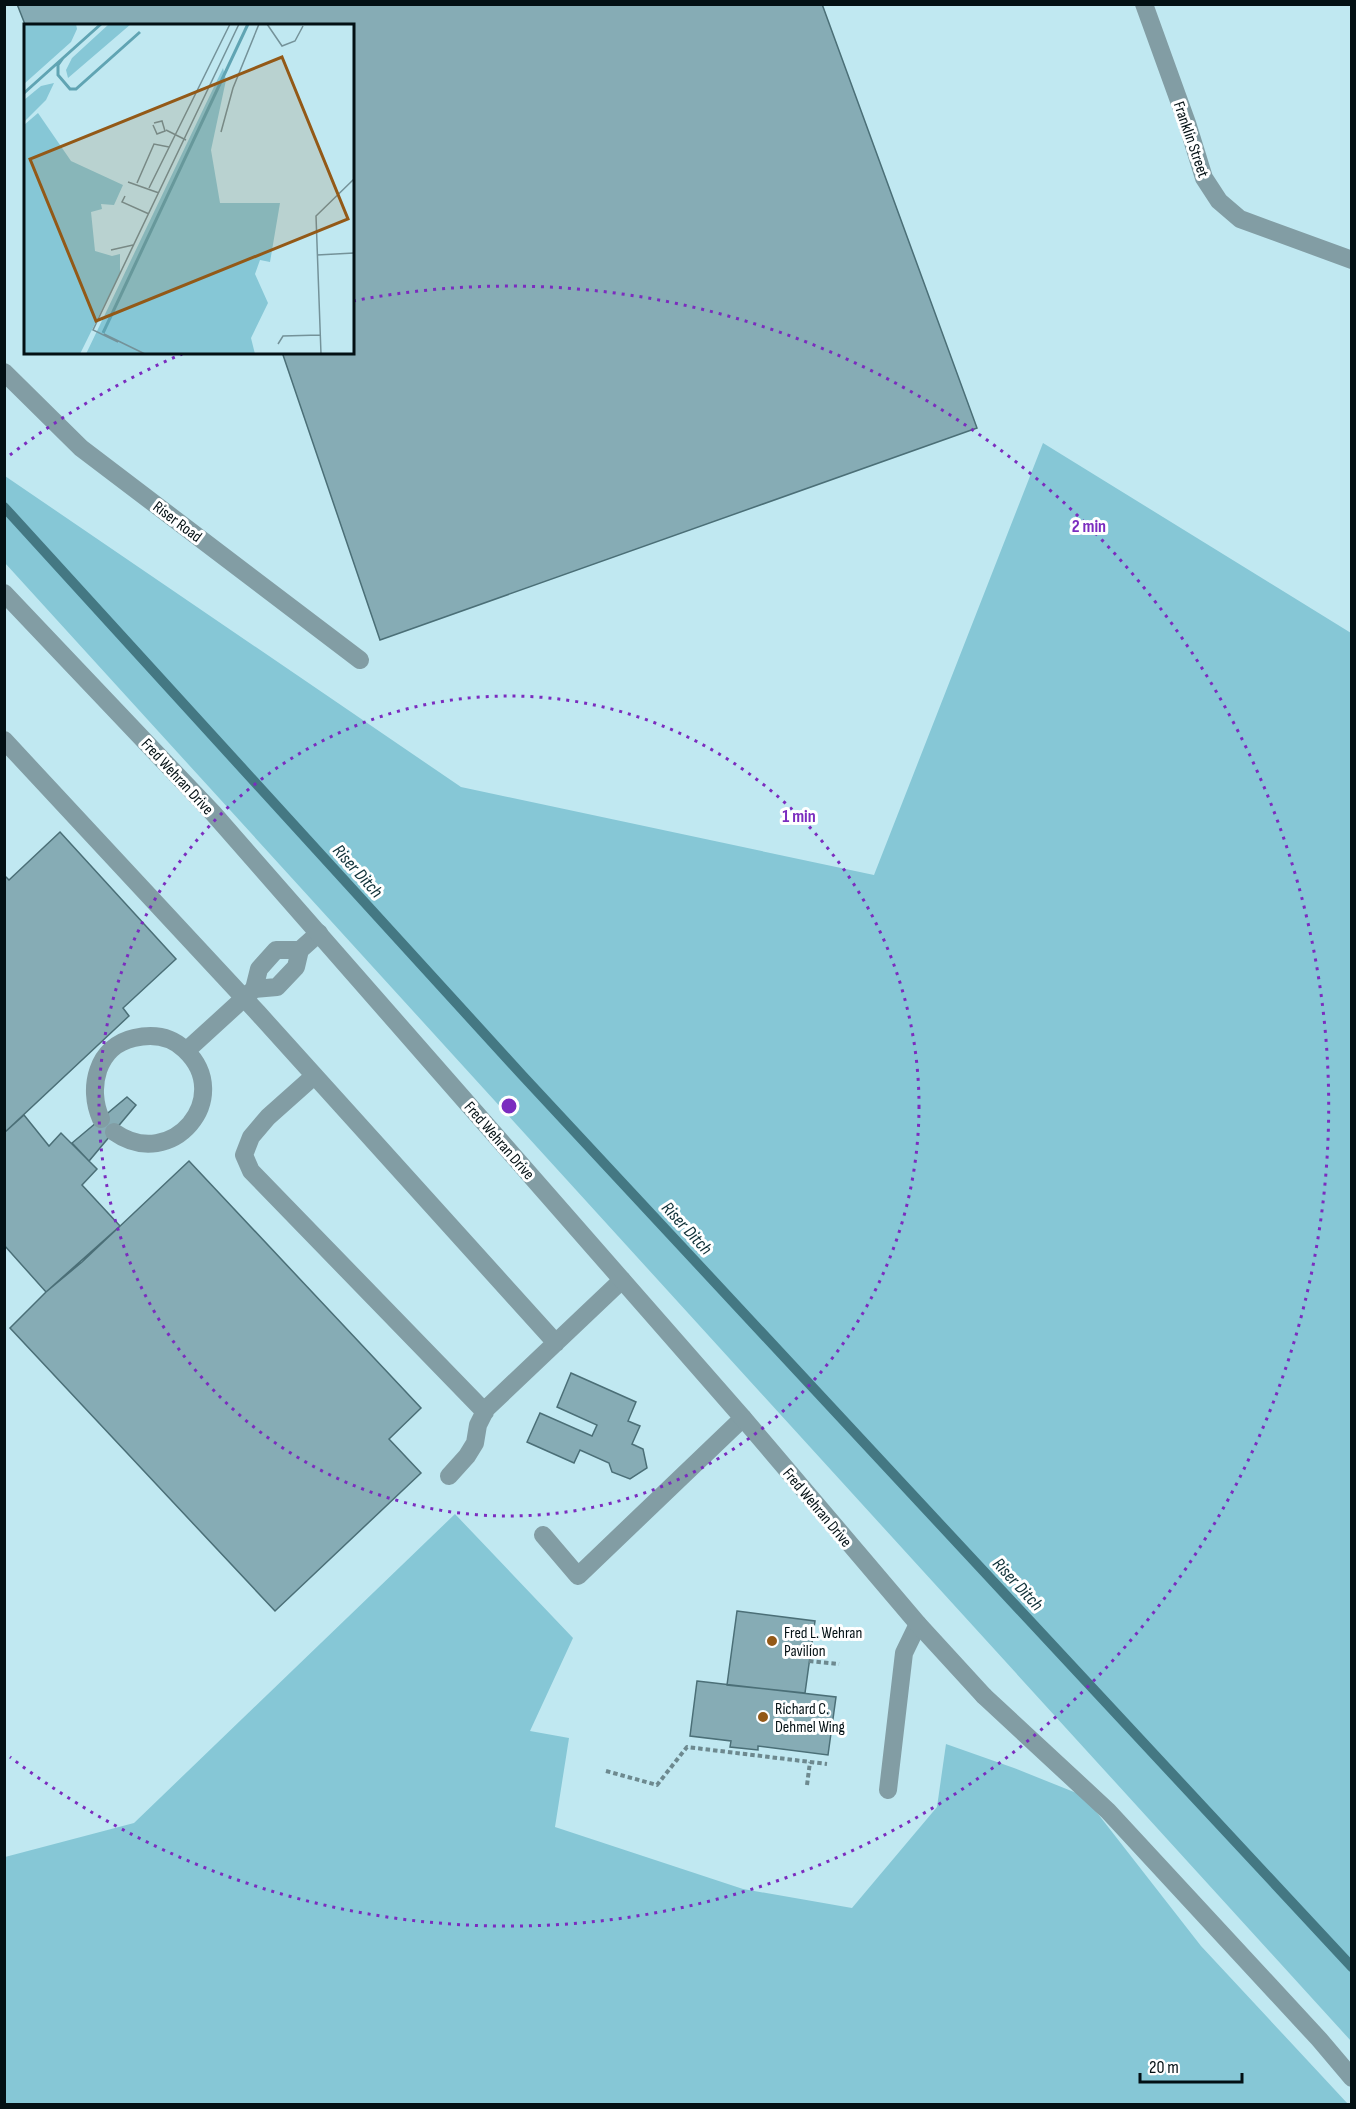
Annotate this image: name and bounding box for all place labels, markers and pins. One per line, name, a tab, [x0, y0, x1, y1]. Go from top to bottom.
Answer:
centre of rings	[499, 1096, 519, 1116]
place label: Fred L. Wehran Pavilion	[784, 1624, 862, 1661]
marker: Fred L. Wehran Pavilion	[765, 1634, 779, 1648]
place label: Richard C. Dehmel Wing	[775, 1700, 845, 1737]
marker: Richard C. Dehmel Wing	[756, 1710, 770, 1724]

